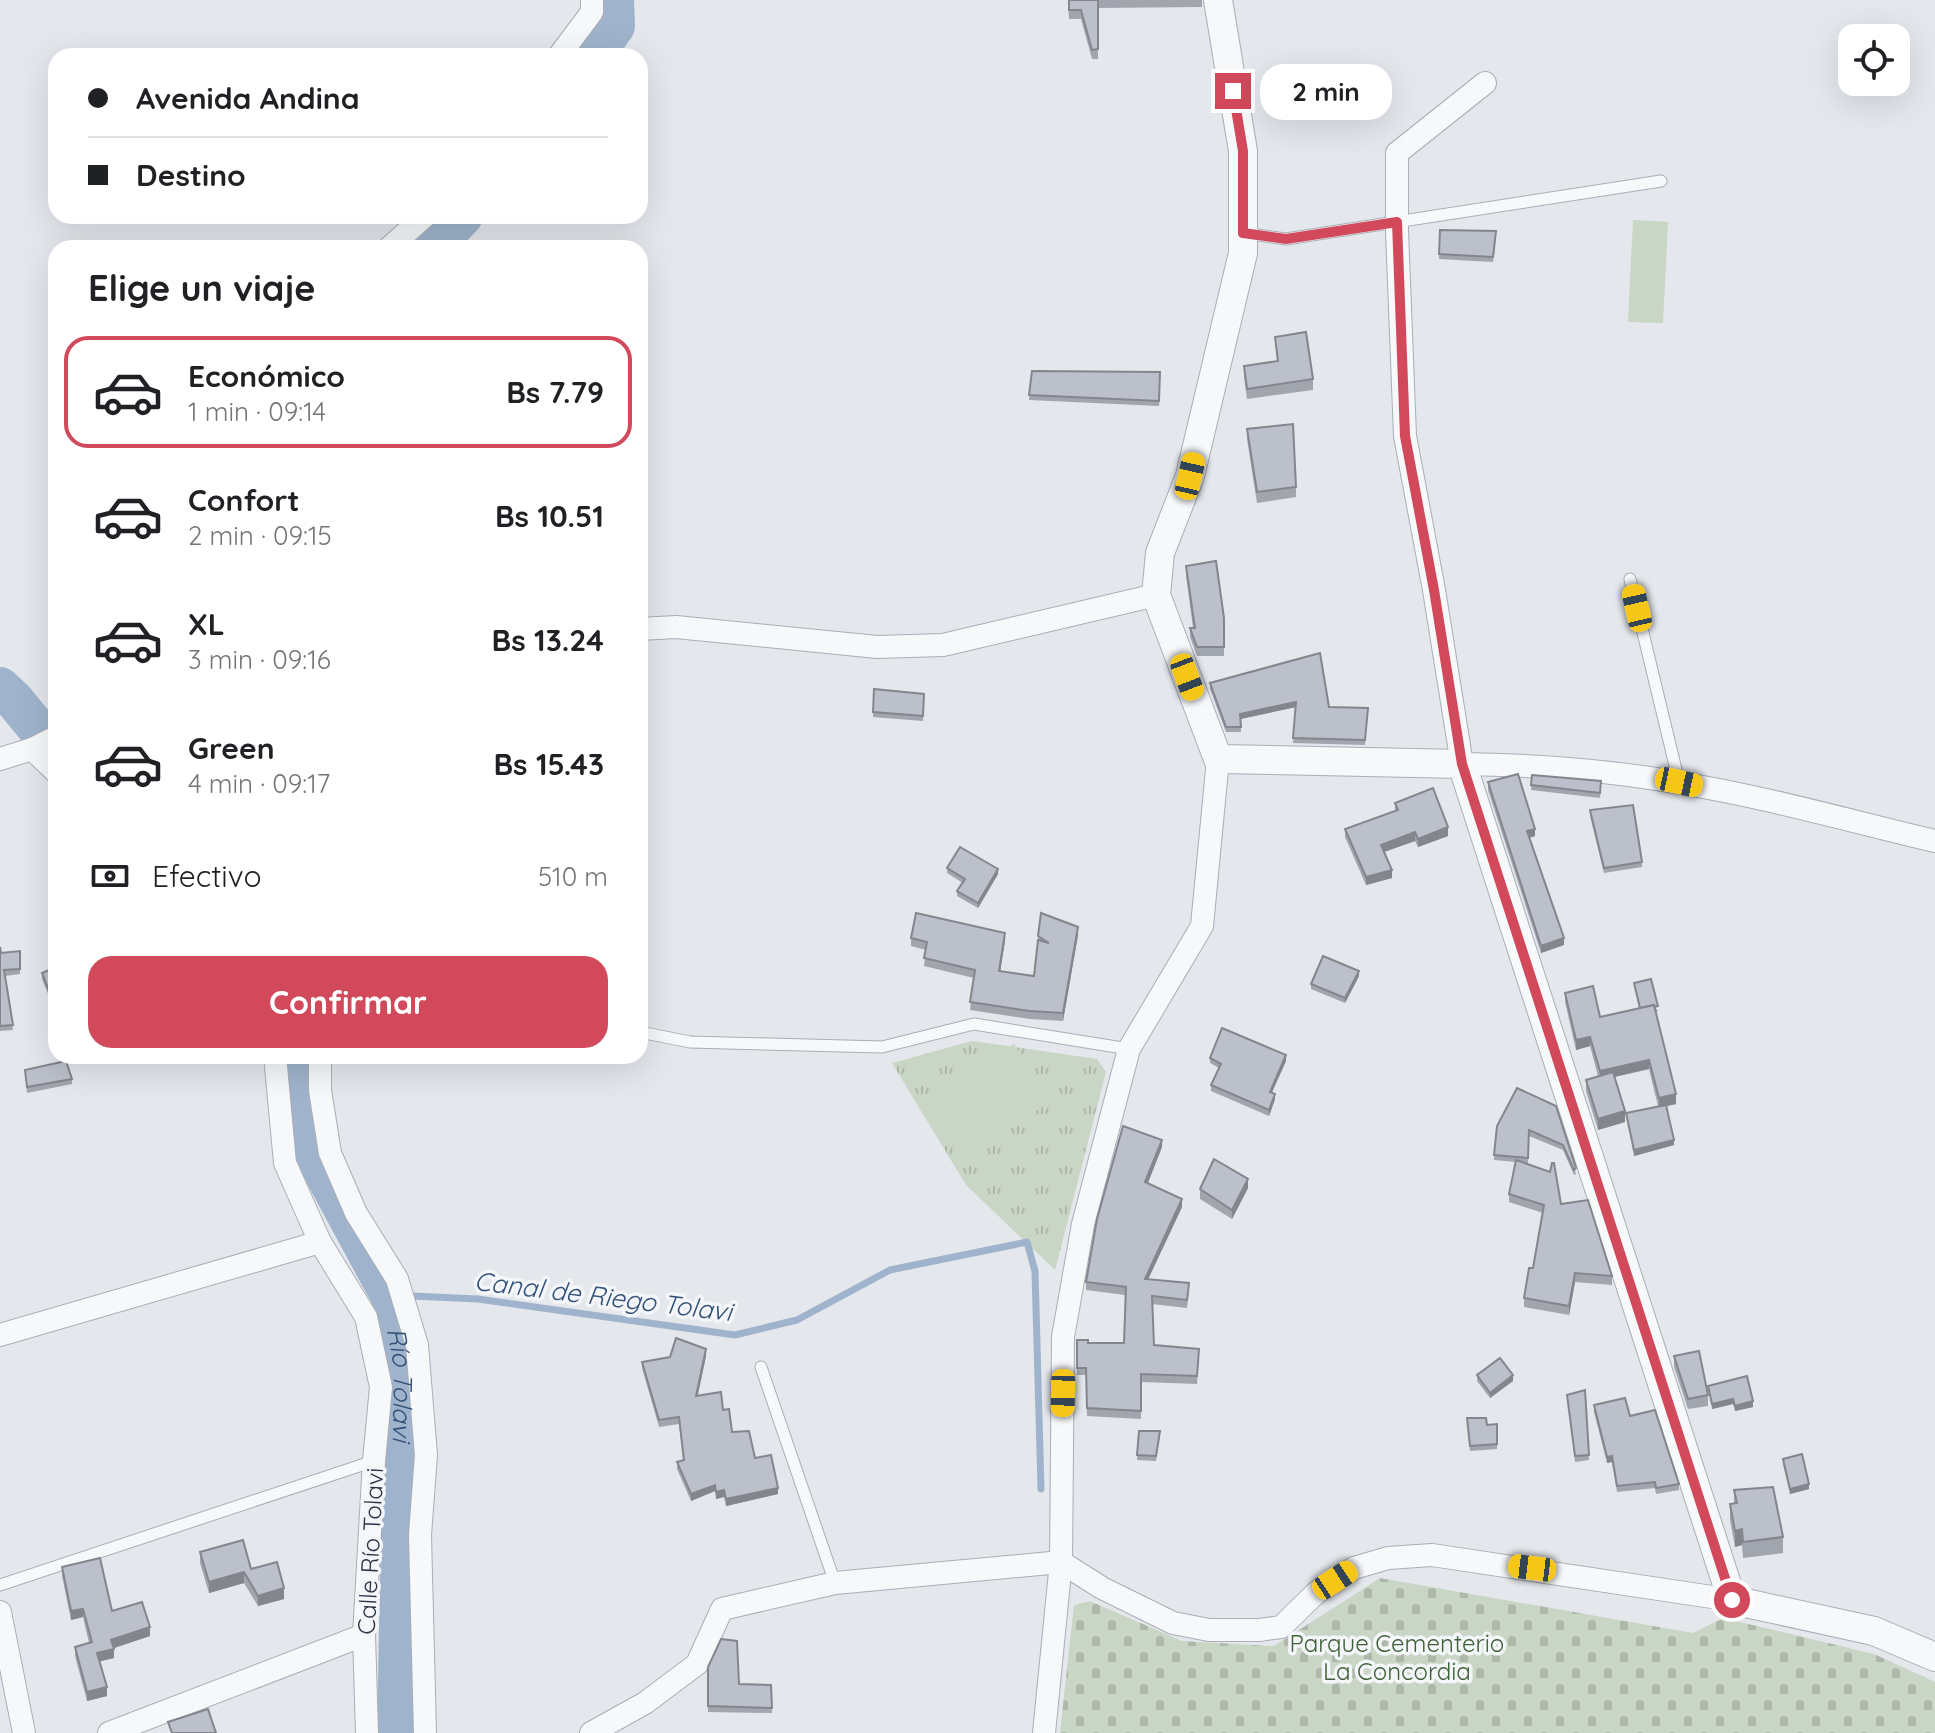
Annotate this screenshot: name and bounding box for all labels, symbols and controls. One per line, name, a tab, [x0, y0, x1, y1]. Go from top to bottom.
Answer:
map controls	[1838, 24, 1910, 96]
button: locate	[1838, 24, 1910, 96]
callout: 2 min	[1261, 63, 1393, 119]
route end	[1215, 73, 1251, 109]
text: 2 min	[1292, 75, 1360, 108]
text: Avenida Andina	[136, 79, 359, 117]
text: Destino	[136, 156, 246, 194]
text: Elige un viaje	[88, 265, 316, 310]
icon: car	[92, 356, 164, 428]
text: Económico	[188, 357, 345, 395]
text: Bs 7.79	[506, 373, 604, 411]
text: 1 min · 09:14	[188, 395, 326, 428]
car	[1173, 450, 1207, 502]
icon: car	[92, 480, 164, 552]
text: Confort	[188, 481, 300, 519]
text: Bs 10.51	[495, 497, 604, 535]
text: 2 min · 09:15	[188, 519, 332, 552]
car	[1620, 582, 1654, 634]
icon: car	[92, 604, 164, 676]
text: XL	[188, 605, 225, 643]
text: Bs 13.24	[492, 621, 604, 659]
text: 3 min · 09:16	[188, 643, 331, 676]
car	[1167, 650, 1207, 704]
icon: car	[92, 728, 164, 800]
text: Green	[188, 729, 275, 767]
text: Bs 15.43	[493, 745, 604, 783]
car	[1653, 765, 1705, 799]
text: 4 min · 09:17	[188, 767, 330, 800]
icon: cash	[88, 854, 132, 898]
text: Efectivo	[152, 857, 262, 895]
text: 510 m	[538, 860, 608, 893]
button: Confirmar	[88, 956, 608, 1048]
water label: Canal de Riego Tolavi	[472, 1264, 737, 1329]
water label: Río Tolavi	[380, 1325, 421, 1446]
car	[1051, 1369, 1075, 1417]
street label: Calle Río Tolavi	[351, 1467, 389, 1635]
car	[1507, 1553, 1557, 1583]
car	[1308, 1557, 1362, 1603]
route start	[1714, 1582, 1750, 1618]
park label: Parque Cementerio La Concordia	[1290, 1628, 1504, 1686]

